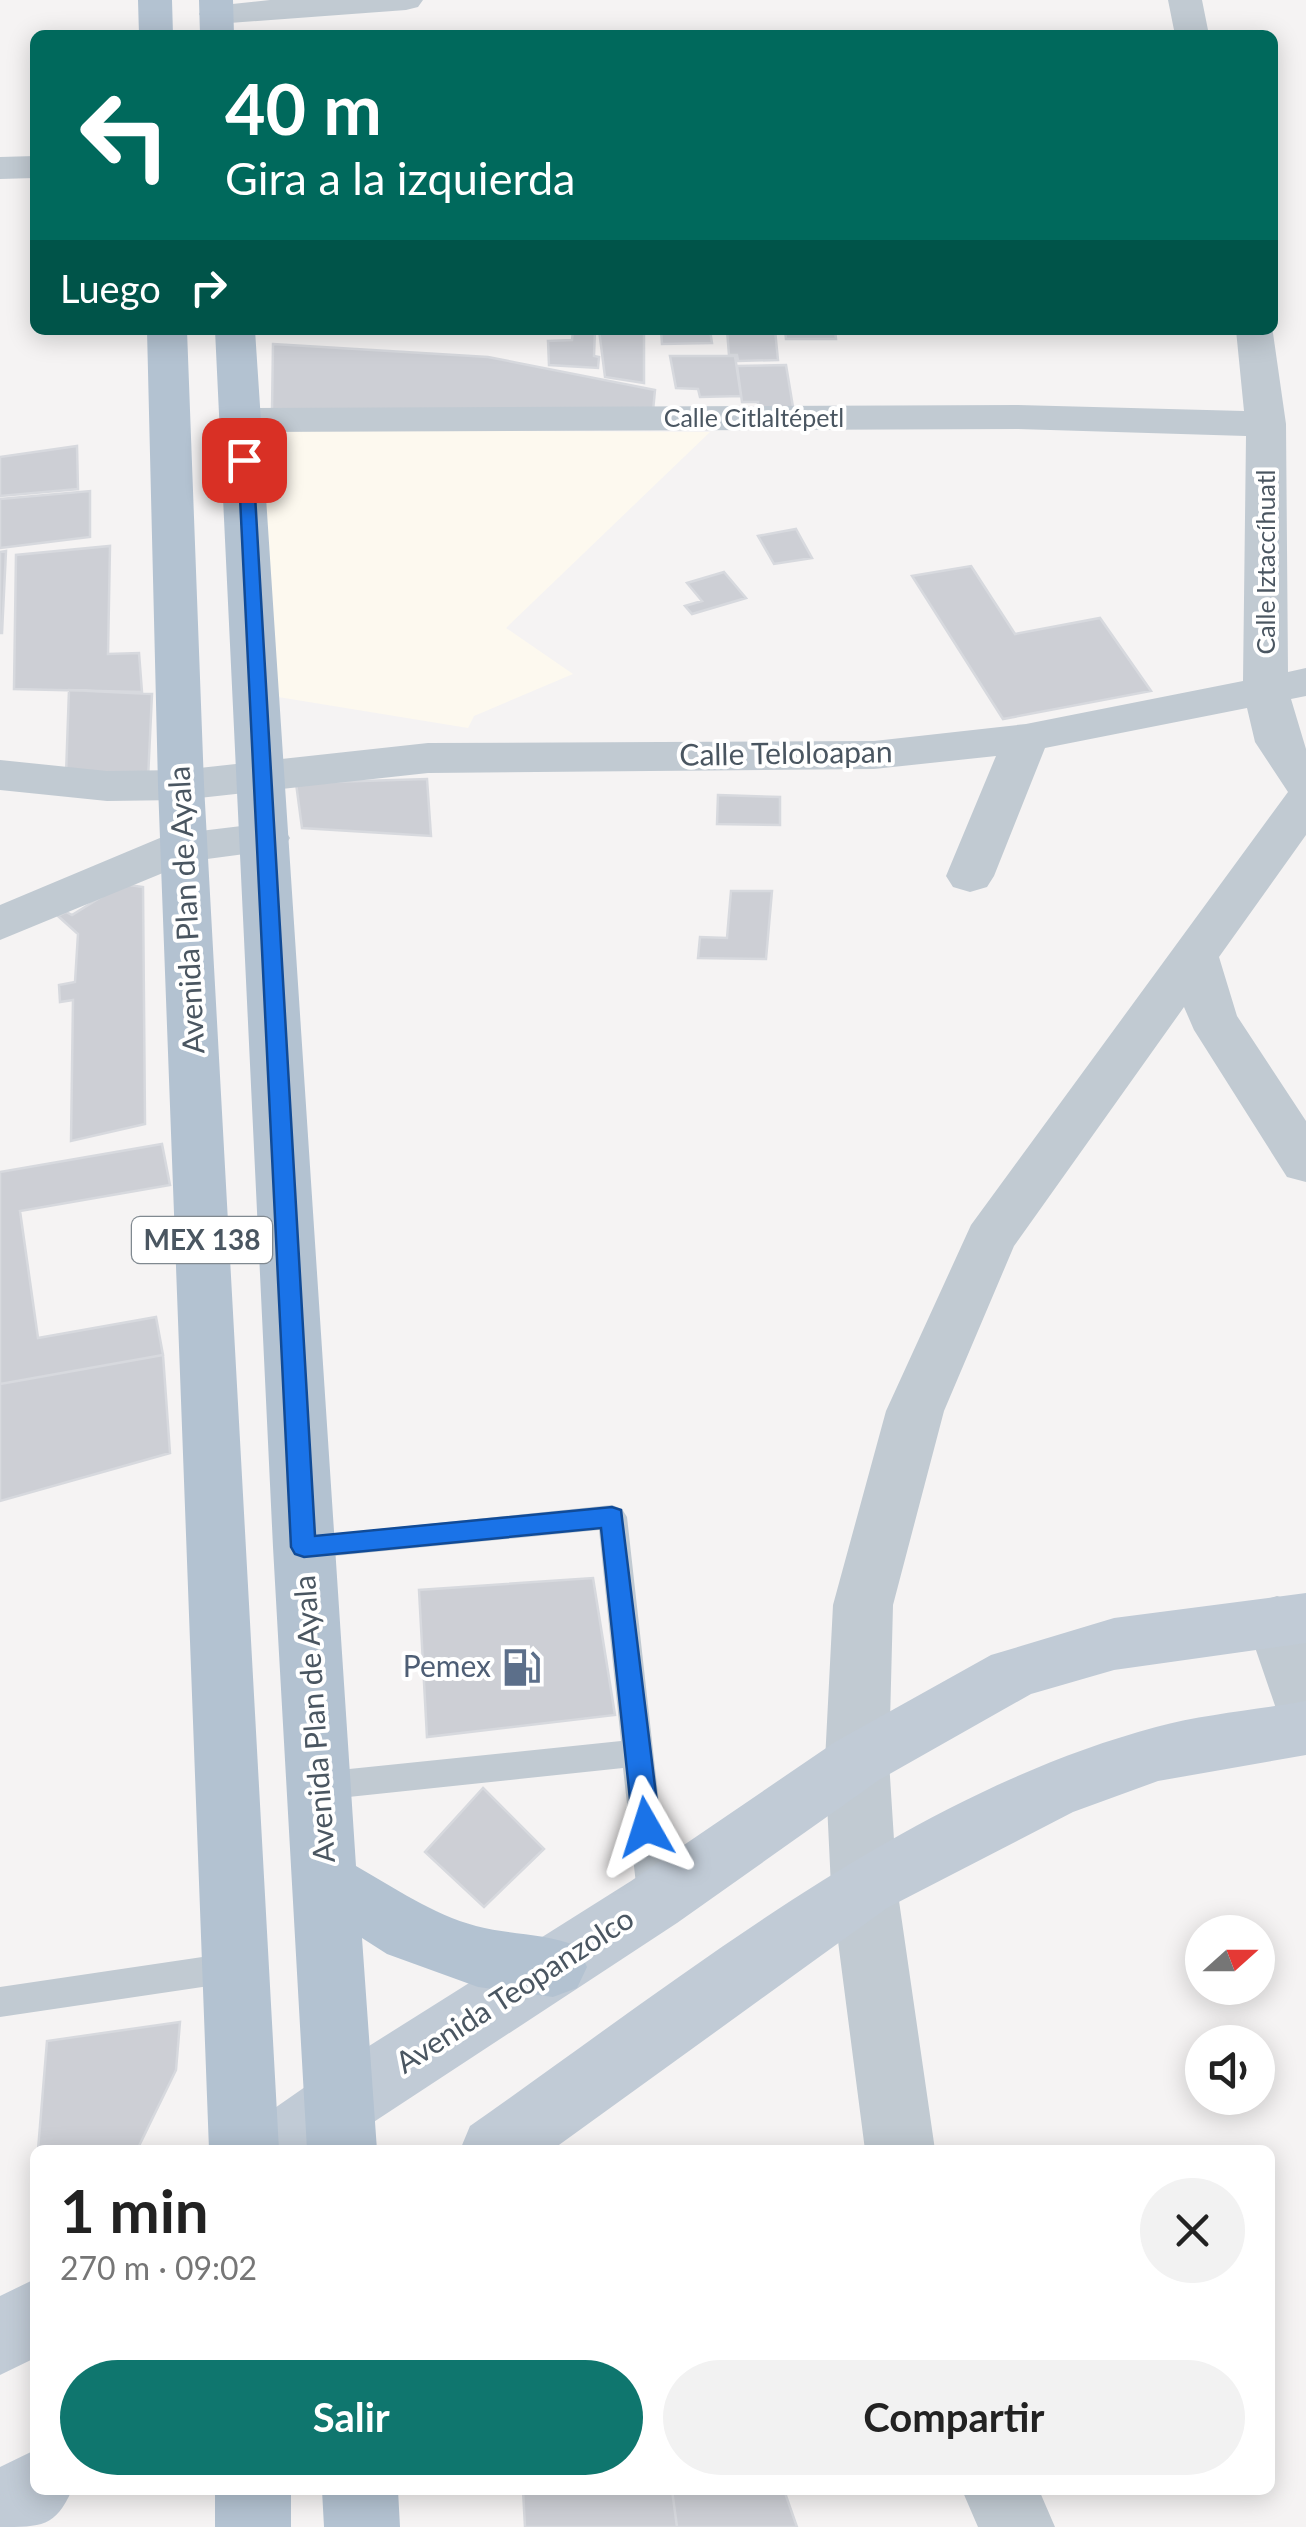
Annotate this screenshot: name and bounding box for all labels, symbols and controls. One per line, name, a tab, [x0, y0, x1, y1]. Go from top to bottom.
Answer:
text: 40 m	[225, 66, 382, 150]
icon: left	[60, 70, 190, 200]
text: Gira a la izquierda	[225, 151, 575, 205]
icon: right	[181, 260, 236, 315]
text: Luego	[60, 265, 161, 311]
street label: Calle Citlaltépetl	[664, 402, 844, 432]
pin	[202, 418, 287, 503]
icon: arrive	[217, 433, 272, 488]
street label: Calle Iztaccíhuatl	[1250, 469, 1280, 655]
street label: Calle Teloloapan	[679, 732, 893, 772]
street label: Avenida Plan de Ayala	[159, 765, 211, 1055]
road number: MEX 138	[132, 1217, 272, 1263]
street label: Avenida Plan de Ayala	[285, 1574, 341, 1864]
fuel station icon: Pemex	[500, 1646, 542, 1688]
place label: Pemex	[403, 1647, 491, 1683]
position arrow	[594, 1775, 698, 1879]
street label: Avenida Teopanzolco	[388, 1899, 640, 2080]
north arrow	[1185, 1915, 1275, 2005]
map controls	[1185, 1915, 1275, 2115]
button: sound	[1185, 2025, 1275, 2115]
text: 1 min	[60, 2174, 209, 2246]
button: close	[1140, 2178, 1245, 2283]
text: 270 m · 09:02	[60, 2248, 257, 2287]
button: Salir	[60, 2360, 643, 2475]
button: Compartir	[663, 2360, 1245, 2475]

